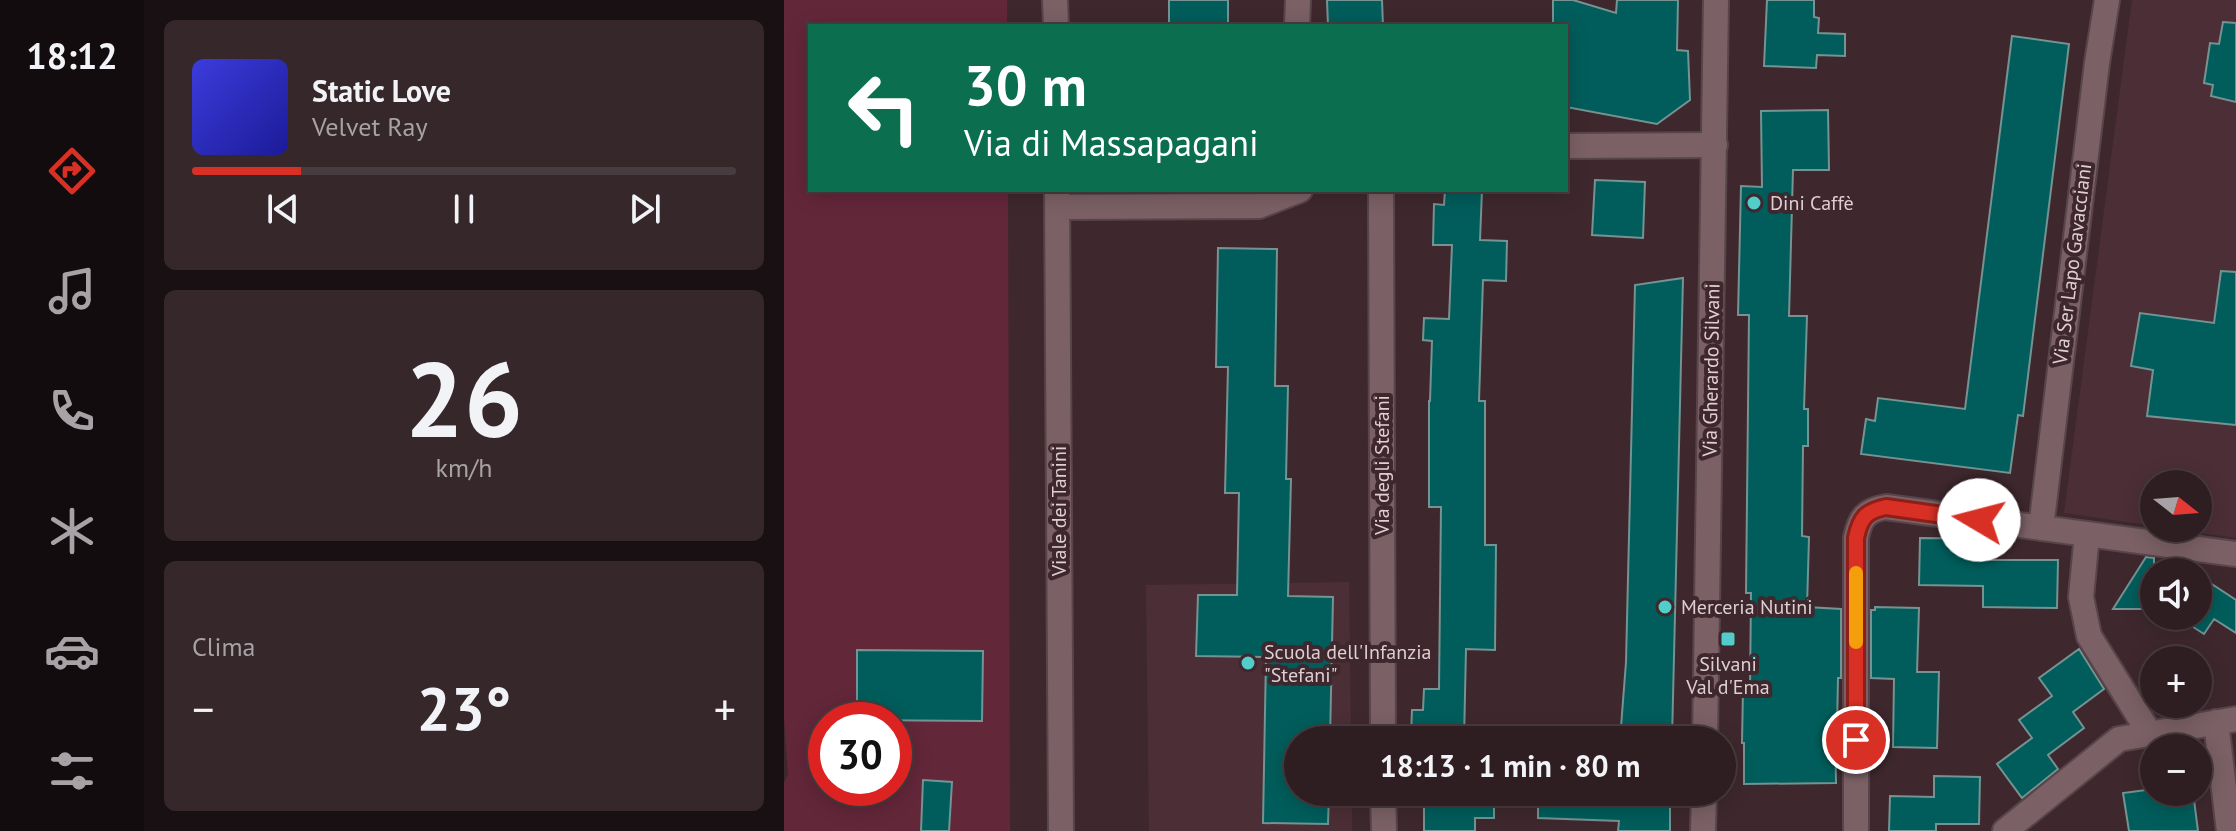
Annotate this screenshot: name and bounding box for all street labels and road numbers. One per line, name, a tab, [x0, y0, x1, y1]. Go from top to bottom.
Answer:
street label: Via Ser Lapo Gavacciani	[2047, 162, 2097, 367]
street label: Via Gherardo Silvani	[1696, 283, 1726, 458]
street label: Via degli Stefani	[1369, 395, 1395, 536]
street label: Viale dei Tanini	[1046, 446, 1072, 577]

